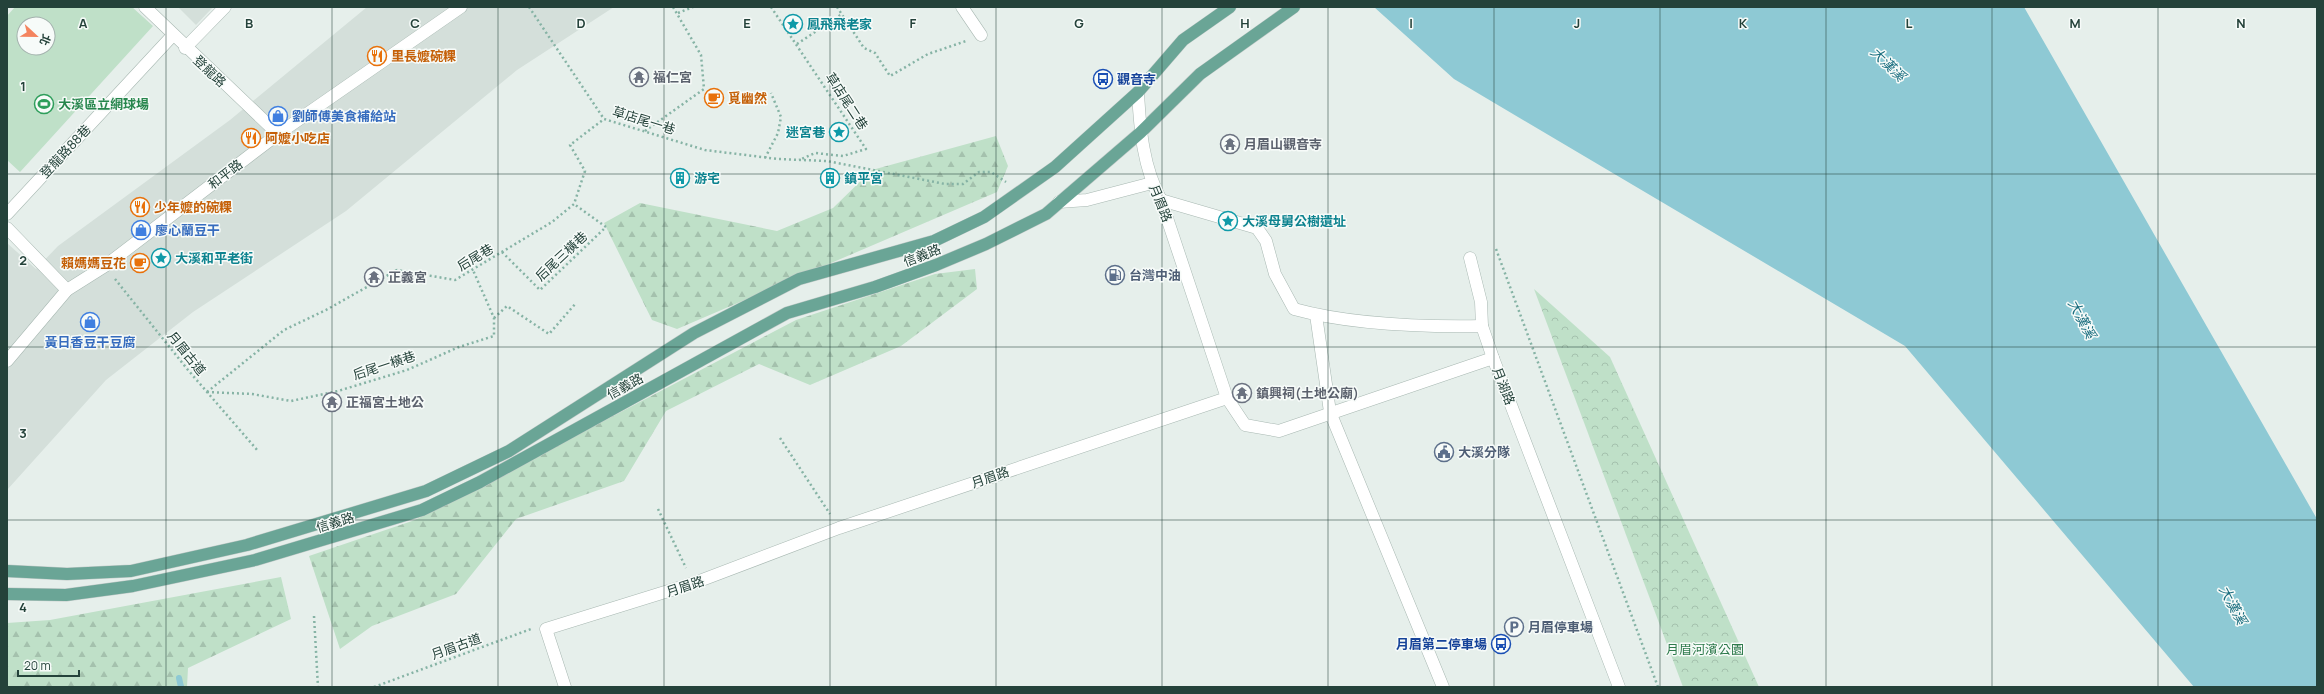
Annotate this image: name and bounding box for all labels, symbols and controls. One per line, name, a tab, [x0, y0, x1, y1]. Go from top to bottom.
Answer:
place icon: 鳳飛飛老家	[782, 13, 804, 35]
text: A	[79, 14, 88, 32]
text: B	[245, 14, 253, 32]
text: C	[410, 14, 420, 32]
text: D	[576, 14, 586, 32]
text: E	[743, 14, 751, 32]
text: F	[910, 14, 917, 32]
text: G	[1074, 14, 1084, 32]
text: H	[1240, 14, 1250, 32]
text: I	[1409, 14, 1413, 32]
text: J	[1574, 14, 1580, 32]
text: K	[1739, 14, 1748, 32]
text: L	[1906, 14, 1913, 32]
text: M	[2069, 14, 2081, 32]
text: N	[2236, 14, 2246, 32]
place label: 鳳飛飛老家	[807, 15, 872, 33]
north arrow	[16, 16, 56, 56]
text: 北	[37, 32, 55, 48]
water label: 大漢溪	[1867, 42, 1911, 86]
restaurant icon: 里長嬤碗粿	[366, 45, 388, 67]
place label: 里長嬤碗粿	[391, 47, 456, 65]
street label: 登龍路	[190, 51, 230, 91]
temple icon: 福仁宮	[628, 66, 650, 88]
place label: 福仁宮	[653, 68, 692, 86]
bus stop icon: 觀音寺	[1092, 68, 1114, 90]
street label: 草店尾二巷	[822, 69, 872, 133]
place label: 觀音寺	[1117, 70, 1156, 88]
text: 1	[20, 77, 26, 95]
cafe icon: 覓幽然	[703, 87, 725, 109]
place label: 覓幽然	[728, 89, 767, 107]
sports icon: 大溪區立網球場	[33, 93, 55, 115]
place label: 大溪區立網球場	[58, 95, 149, 113]
street label: 草店尾一巷	[610, 102, 678, 138]
shop icon: 劉師傅美食補給站	[267, 105, 289, 127]
place label: 劉師傅美食補給站	[292, 107, 396, 125]
street label: 登龍路88巷	[36, 120, 94, 182]
place icon: 迷宮巷	[828, 121, 850, 143]
place label: 迷宮巷	[786, 123, 826, 141]
restaurant icon: 阿嬤小吃店	[240, 127, 262, 149]
place label: 阿嬤小吃店	[265, 129, 330, 147]
temple icon: 月眉山觀音寺	[1219, 133, 1241, 155]
place label: 月眉山觀音寺	[1244, 135, 1322, 153]
street label: 和平路	[204, 155, 246, 193]
building icon: 游宅	[669, 167, 691, 189]
building icon: 鎮平宮	[819, 167, 841, 189]
place label: 游宅	[694, 169, 720, 187]
place label: 鎮平宮	[844, 169, 883, 187]
street label: 月眉路	[1145, 182, 1177, 224]
restaurant icon: 少年嬤的碗粿	[129, 196, 151, 218]
place label: 少年嬤的碗粿	[154, 198, 232, 216]
place icon: 大溪母舅公樹遺址	[1217, 210, 1239, 232]
place label: 大溪母舅公樹遺址	[1242, 212, 1346, 230]
shop icon: 廖心蘭豆干	[130, 219, 152, 241]
place label: 廖心蘭豆干	[155, 221, 220, 239]
street label: 后尾三橫巷	[531, 227, 591, 285]
street label: 后尾巷	[454, 239, 496, 275]
street label: 信義路	[901, 240, 943, 270]
place icon: 大溪和平老街	[150, 247, 172, 269]
place label: 大溪和平老街	[175, 249, 253, 267]
text: 2	[19, 251, 27, 269]
cafe icon: 賴媽媽豆花	[129, 252, 151, 274]
place label: 賴媽媽豆花	[61, 254, 126, 272]
fuel station icon: 台灣中油	[1104, 264, 1126, 286]
temple icon: 正義宮	[363, 266, 385, 288]
place label: 台灣中油	[1129, 266, 1181, 284]
place label: 正義宮	[388, 268, 427, 286]
water label: 大漢溪	[2064, 296, 2102, 344]
shop icon: 黃日香豆干豆腐	[79, 311, 101, 333]
street label: 月眉古道	[164, 327, 210, 379]
place label: 黃日香豆干豆腐	[44, 333, 136, 351]
street label: 后尾一橫巷	[350, 346, 418, 384]
street label: 月湖路	[1489, 365, 1519, 407]
street label: 信義路	[604, 369, 646, 403]
temple icon: 鎮興祠(土地公廟)	[1231, 382, 1253, 404]
place label: 鎮興祠(土地公廟)	[1256, 384, 1359, 402]
temple icon: 正福宮土地公	[321, 391, 343, 413]
place label: 正福宮土地公	[346, 393, 424, 411]
text: 3	[19, 424, 27, 442]
public building icon: 大溪分隊	[1433, 441, 1455, 463]
place label: 大溪分隊	[1458, 443, 1510, 461]
street label: 月眉路	[969, 462, 1011, 492]
street label: 信義路	[314, 508, 356, 536]
street label: 月眉路	[664, 571, 706, 601]
water label: 大漢溪	[2215, 582, 2253, 630]
text: 4	[19, 598, 27, 616]
parking icon: 月眉停車場	[1503, 616, 1525, 638]
place label: 月眉停車場	[1528, 618, 1593, 636]
street label: 月眉古道	[428, 629, 484, 663]
bus stop icon: 月眉第二停車場	[1490, 633, 1512, 655]
place label: 月眉第二停車場	[1396, 635, 1487, 653]
park label: 月眉河濱公園	[1666, 640, 1744, 658]
scale bar	[18, 652, 79, 678]
text: 20 m	[24, 657, 51, 674]

